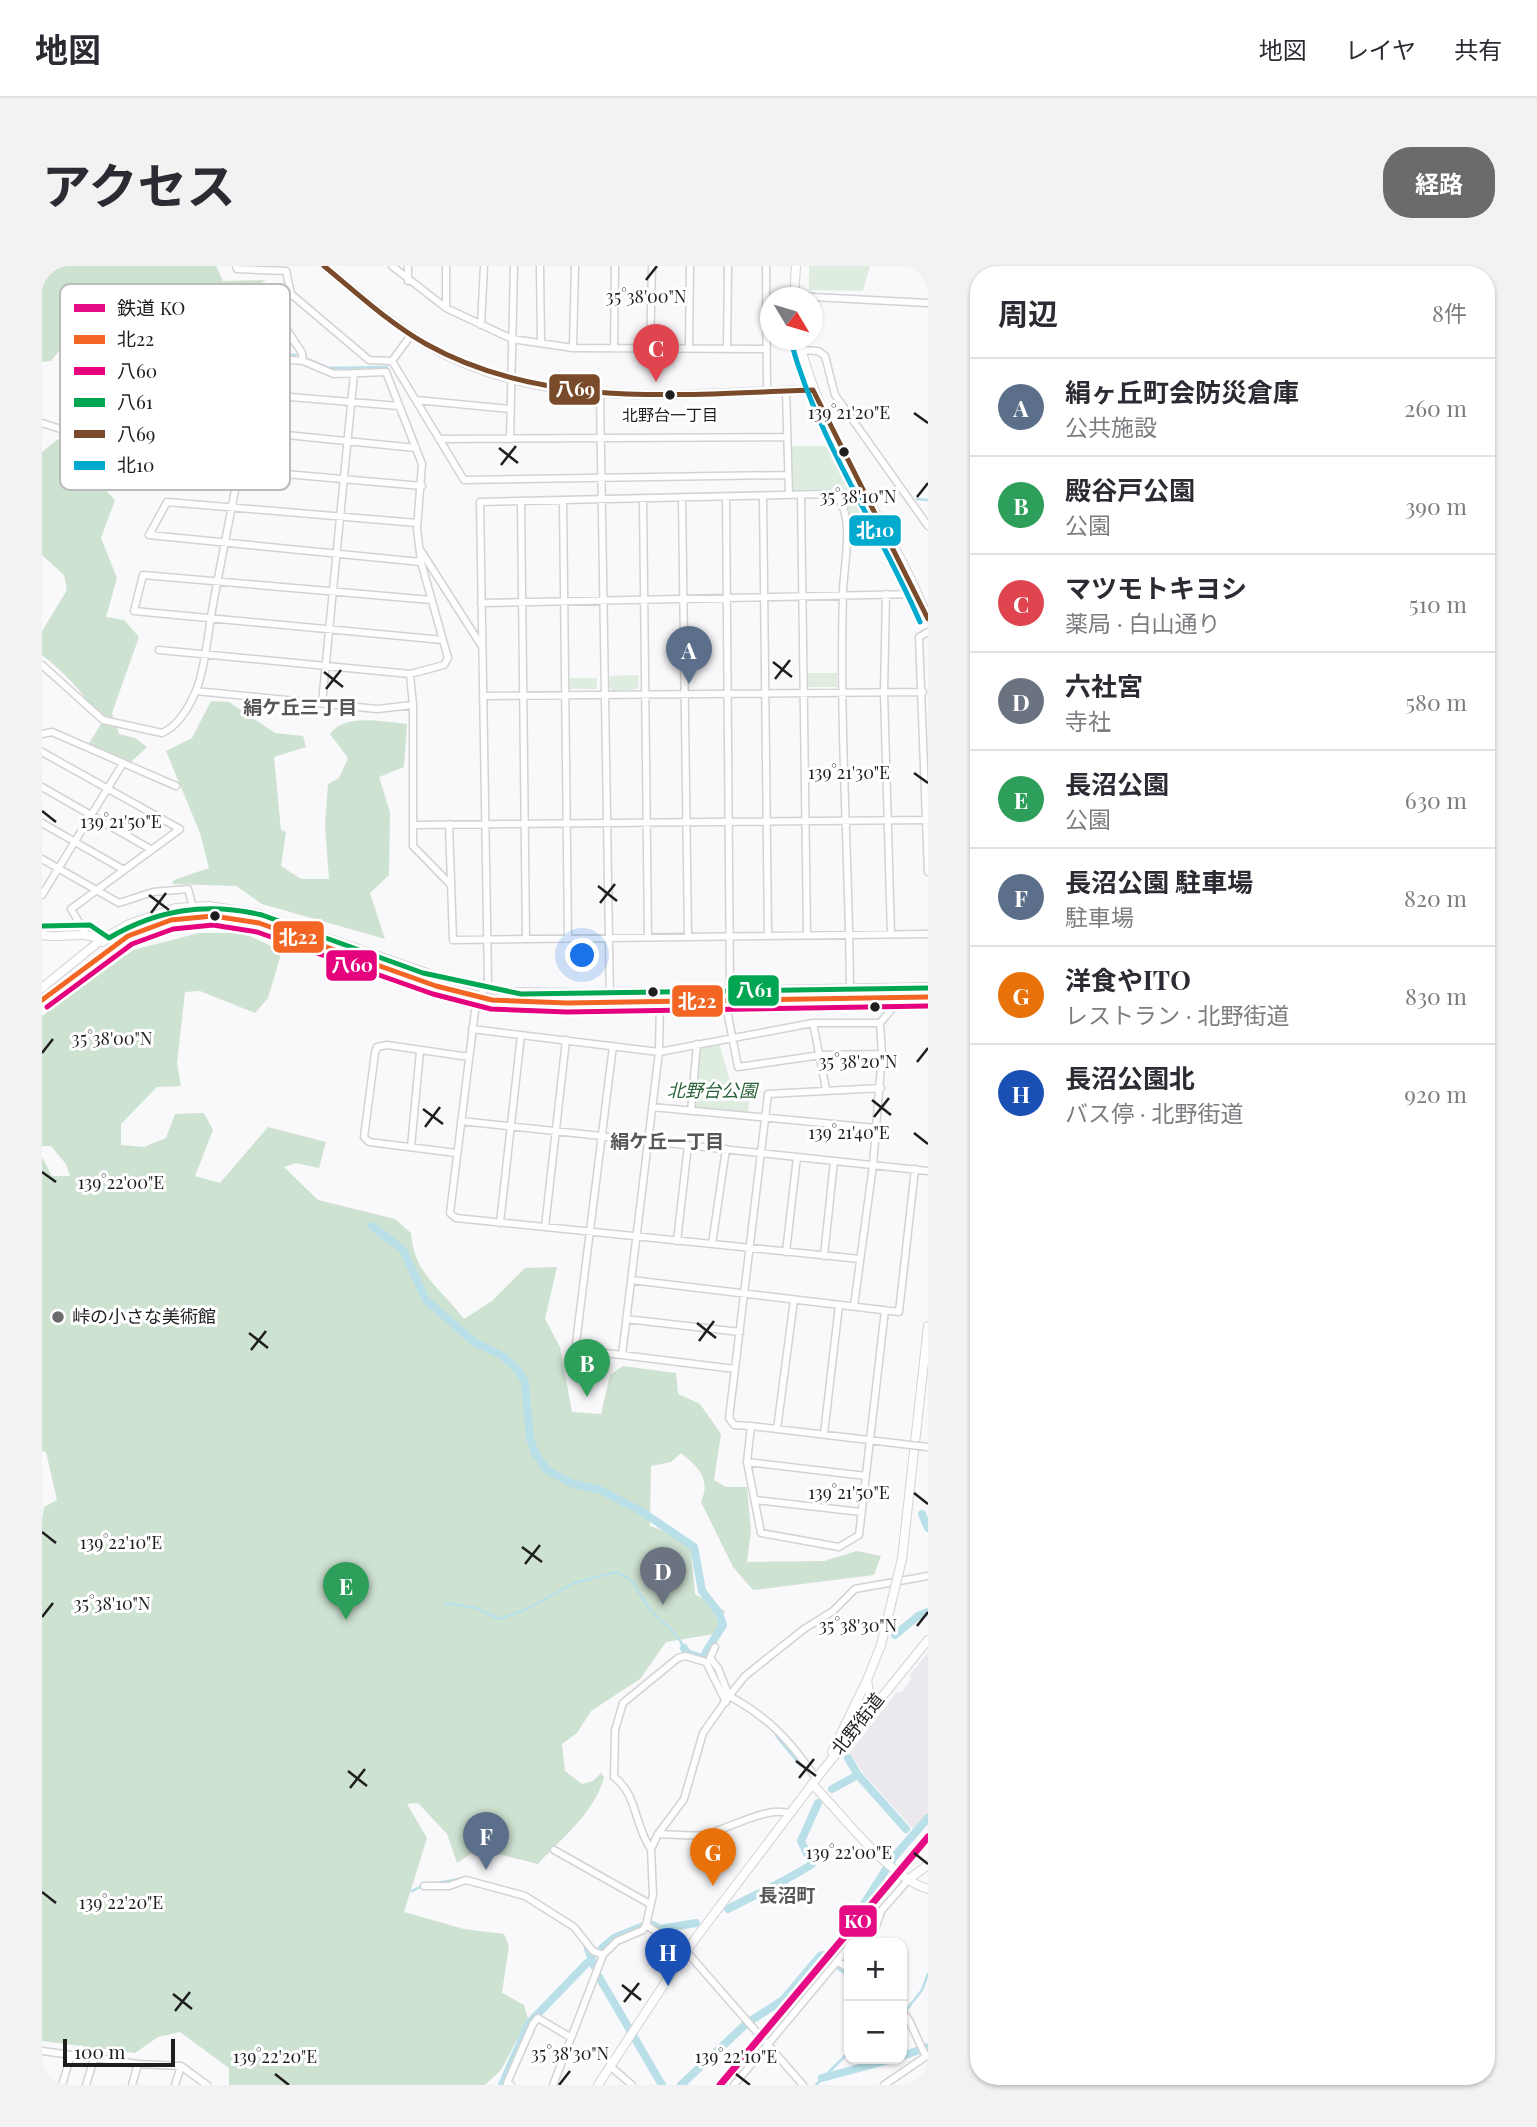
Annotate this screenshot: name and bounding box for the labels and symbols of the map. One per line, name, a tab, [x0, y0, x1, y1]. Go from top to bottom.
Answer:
legend	[60, 284, 290, 490]
text: 35°38'00"N	[606, 284, 687, 308]
north arrow	[760, 287, 823, 350]
text: 鉄道 KO	[117, 294, 185, 320]
pin: C	[633, 324, 679, 382]
text: 北22	[117, 325, 154, 351]
text: 八60	[117, 357, 157, 383]
line badge: 八69	[548, 373, 601, 406]
text: 八69	[555, 375, 595, 401]
text: 八61	[117, 388, 153, 414]
marker: 北野台一丁目	[663, 388, 677, 402]
text: 139°21'20"E	[808, 400, 890, 424]
place label: 北野台一丁目	[622, 404, 718, 425]
text: 八69	[117, 420, 156, 446]
unlabelled marker	[837, 445, 851, 459]
text: 北10	[117, 451, 154, 477]
text: 35°38'10"N	[819, 484, 897, 508]
line badge: 北10	[848, 514, 902, 547]
text: 北10	[856, 516, 894, 542]
pin: A	[666, 626, 712, 684]
district label: 絹ケ丘三丁目	[243, 693, 357, 719]
text: 139°21'30"E	[808, 760, 890, 784]
text: 139°21'50"E	[80, 809, 162, 833]
unlabelled marker	[208, 909, 222, 923]
line badge: 北22	[272, 920, 325, 954]
text: 北22	[279, 923, 317, 949]
your location	[565, 938, 599, 972]
line badge: 八60	[325, 949, 378, 982]
text: 八60	[331, 951, 373, 977]
line badge: 八61	[727, 974, 780, 1007]
text: 八61	[736, 976, 772, 1002]
line badge: 北22	[671, 984, 724, 1018]
unlabelled marker	[646, 985, 660, 999]
text: 北22	[678, 987, 716, 1013]
unlabelled marker	[868, 1000, 882, 1014]
text: 35°38'00"N	[72, 1026, 153, 1050]
text: 35°38'20"N	[818, 1049, 898, 1073]
park label: 北野台公園	[667, 1078, 760, 1102]
text: 139°21'40"E	[808, 1120, 890, 1144]
district label: 絹ケ丘一丁目	[610, 1127, 724, 1153]
text: 139°22'00"E	[78, 1170, 164, 1194]
place label: 峠の小さな美術館	[72, 1304, 216, 1328]
marker: 峠の小さな美術館	[50, 1309, 66, 1325]
pin: B	[564, 1339, 610, 1397]
text: 139°21'50"E	[808, 1480, 890, 1504]
text: 139°22'10"E	[80, 1530, 162, 1554]
pin: D	[640, 1547, 686, 1605]
pin: E	[323, 1562, 369, 1620]
text: 35°38'10"N	[73, 1591, 151, 1615]
text: 35°38'30"N	[819, 1613, 898, 1637]
street label: 北野街道	[826, 1688, 889, 1759]
pin: F	[463, 1812, 509, 1870]
pin: G	[690, 1828, 736, 1886]
text: 139°22'00"E	[806, 1840, 892, 1864]
district label: 長沼町	[758, 1881, 816, 1907]
text: 139°22'20"E	[79, 1890, 163, 1914]
line badge: KO	[838, 1904, 878, 1938]
text: KO	[844, 1907, 872, 1933]
pin: H	[645, 1928, 691, 1986]
scale bar	[63, 2036, 175, 2068]
text: 35°38'30"N	[531, 2041, 610, 2065]
text: 139°22'20"E	[233, 2044, 317, 2068]
text: 139°22'10"E	[695, 2044, 777, 2068]

